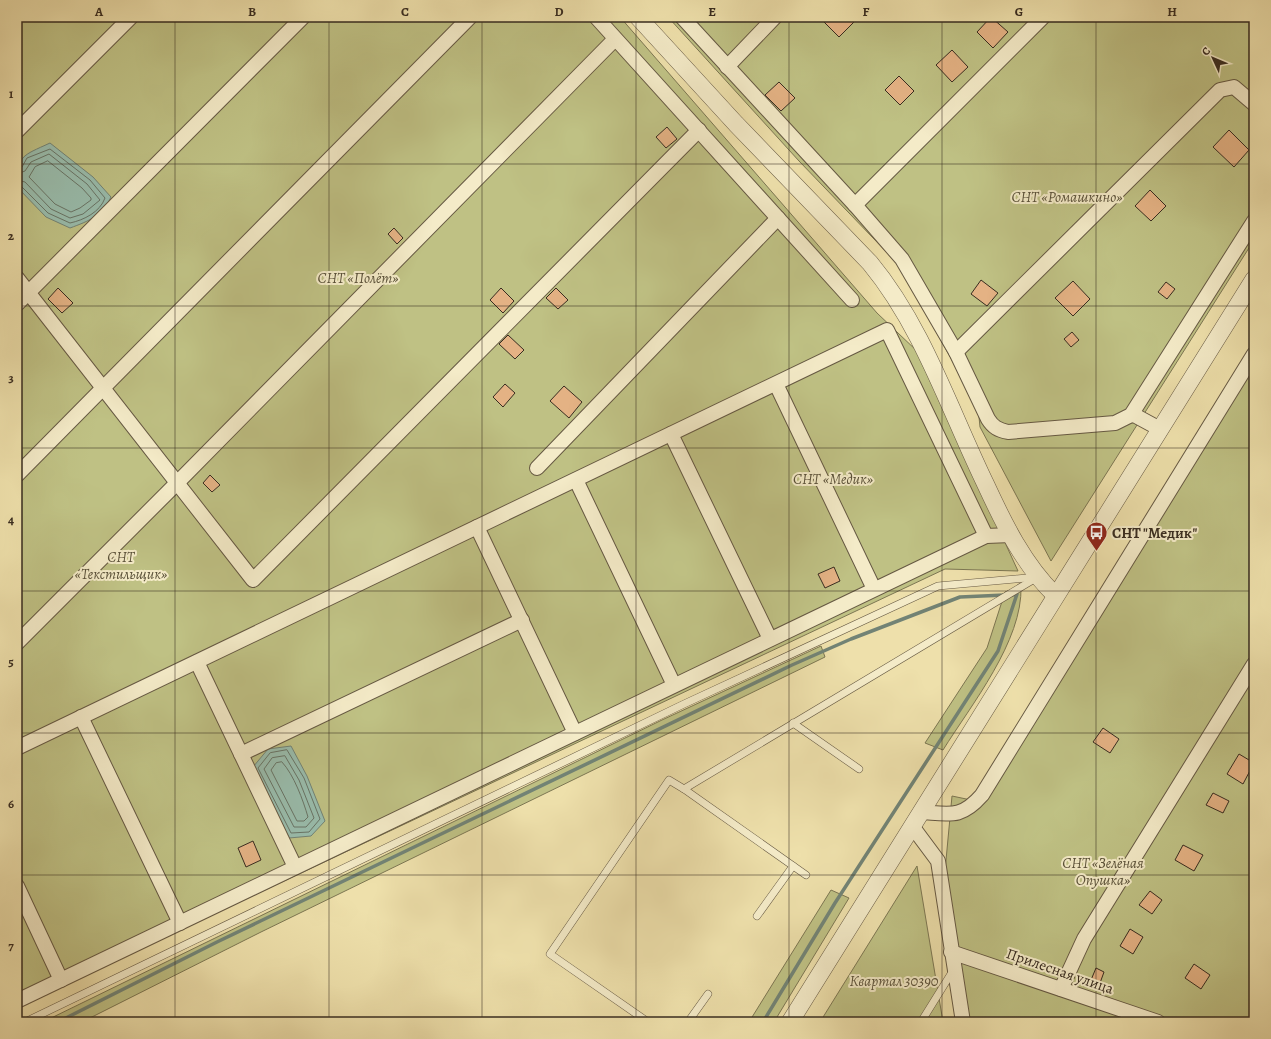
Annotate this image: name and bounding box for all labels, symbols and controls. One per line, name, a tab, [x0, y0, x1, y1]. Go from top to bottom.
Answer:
text: A	[94, 3, 104, 20]
text: B	[248, 3, 256, 20]
text: C	[401, 3, 409, 20]
text: D	[554, 3, 564, 20]
text: E	[708, 3, 716, 20]
text: F	[863, 3, 870, 20]
text: G	[1015, 3, 1023, 20]
text: H	[1167, 3, 1177, 20]
north arrow	[1193, 38, 1233, 78]
text: С	[1198, 44, 1214, 59]
text: 1	[9, 85, 14, 102]
park label: СНТ «Ромашкино»	[1012, 187, 1122, 207]
text: 2	[8, 227, 15, 244]
park label: СНТ «Полёт»	[318, 268, 398, 288]
text: 3	[8, 369, 14, 386]
park label: СНТ «Медик»	[793, 469, 873, 489]
text: 4	[8, 511, 14, 528]
bus stop icon: СНТ "Медик"	[1083, 520, 1109, 553]
place label: СНТ "Медик"	[1112, 523, 1198, 543]
park label: СНТ «Текстильщик»	[75, 547, 167, 584]
text: 5	[8, 653, 14, 670]
text: 6	[8, 795, 14, 812]
park label: СНТ «Зелёная Опушка»	[1062, 853, 1144, 890]
text: 7	[8, 937, 14, 954]
street label: Прилесная улица	[1004, 943, 1116, 999]
park label: Квартал 30390	[850, 971, 939, 991]

